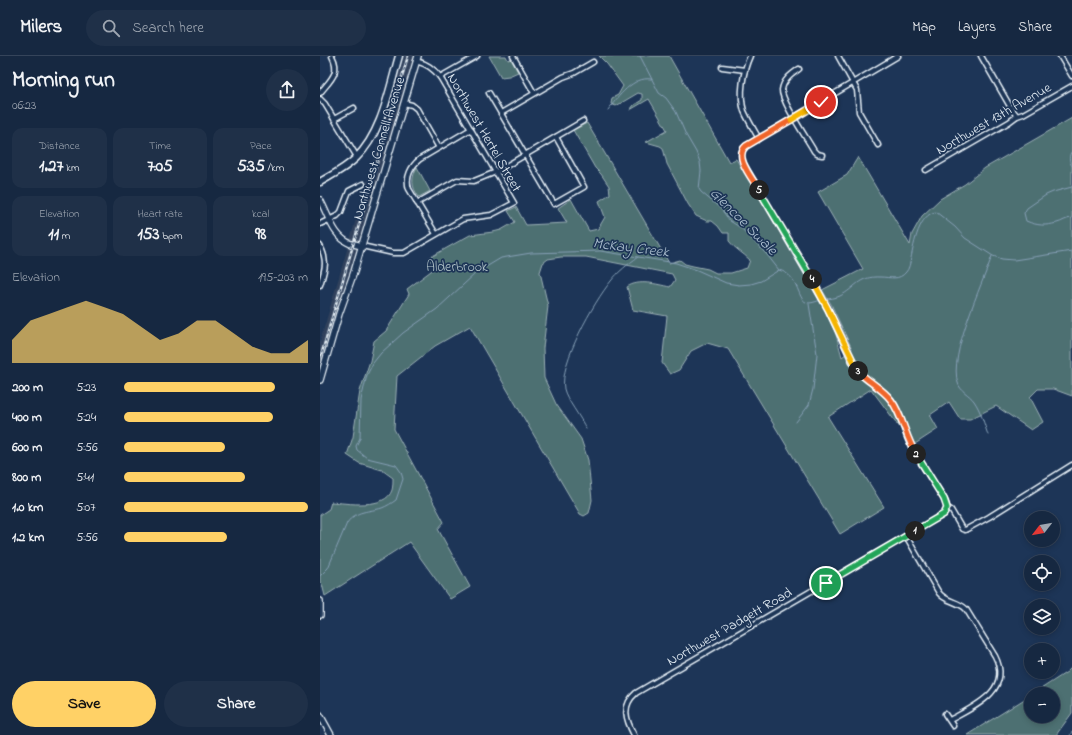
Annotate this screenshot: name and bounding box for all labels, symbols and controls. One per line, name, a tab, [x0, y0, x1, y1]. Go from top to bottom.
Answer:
search box	[86, 10, 366, 46]
text: Milers	[20, 14, 62, 41]
icon: search	[100, 17, 122, 39]
text: Search here	[132, 17, 204, 39]
text: Map	[912, 17, 936, 38]
text: Layers	[958, 17, 996, 38]
text: Share	[1018, 17, 1052, 38]
text: Morning run	[12, 65, 115, 97]
button: share	[266, 69, 308, 111]
street label: Northwest Hertel Street	[441, 69, 526, 196]
street label: Northwest Connell Avenue	[348, 74, 411, 222]
street label: Northwest 13th Avenue	[932, 77, 1056, 161]
pin	[804, 85, 838, 119]
icon: check	[810, 91, 832, 113]
text: 06:23	[12, 96, 36, 115]
text: Distance	[39, 138, 80, 154]
text: Time	[149, 138, 171, 154]
text: Pace	[250, 138, 271, 154]
text: 1.27	[39, 154, 63, 179]
text: 7:05	[147, 154, 173, 179]
text: 5:35	[237, 154, 265, 179]
text: km	[63, 160, 80, 176]
text: /km	[265, 160, 284, 176]
pin: 5	[749, 180, 769, 200]
text: 5	[756, 182, 762, 198]
water label: Glencoe Swale	[704, 183, 783, 261]
text: Elevation	[39, 206, 80, 222]
text: Heart rate	[137, 206, 183, 222]
text: kcal	[252, 206, 269, 222]
text: 11	[48, 222, 59, 247]
text: 153	[137, 222, 160, 247]
text: 98	[255, 222, 266, 247]
text: m	[59, 228, 70, 244]
text: bpm	[160, 228, 183, 244]
water label: McKay Creek	[592, 232, 671, 265]
park label: Alderbrook	[426, 257, 489, 278]
text: Elevation	[12, 268, 60, 287]
text: 195–203 m	[258, 268, 308, 287]
pin: 4	[802, 269, 822, 289]
text: 4	[810, 271, 814, 287]
pin: 3	[848, 361, 868, 381]
text: 3	[856, 363, 860, 379]
text: 200 m	[12, 378, 43, 397]
text: 5:23	[76, 378, 96, 397]
text: 400 m	[12, 408, 42, 427]
text: 5:24	[76, 408, 96, 427]
text: 600 m	[12, 438, 42, 457]
text: 5:56	[76, 438, 98, 457]
pin: 2	[906, 444, 926, 464]
text: 2	[913, 446, 919, 462]
text: 800 m	[12, 468, 41, 487]
text: 5:41	[76, 468, 94, 487]
text: 1.0 km	[12, 498, 43, 517]
text: 5:07	[76, 498, 96, 517]
north arrow	[1024, 511, 1060, 547]
map controls	[1024, 511, 1060, 723]
pin: 1	[905, 521, 925, 541]
text: 1	[913, 523, 917, 539]
text: 1.2 km	[12, 528, 44, 547]
text: 5:56	[76, 528, 98, 547]
button: locate	[1024, 555, 1060, 591]
pin	[809, 566, 843, 600]
icon: arrive	[815, 572, 837, 594]
street label: Northwest Padgett Road	[663, 583, 797, 673]
button: layers	[1024, 599, 1060, 635]
button: +	[1024, 643, 1060, 679]
button: Save	[12, 681, 156, 727]
button: Share	[164, 681, 308, 727]
button: −	[1024, 687, 1060, 723]

